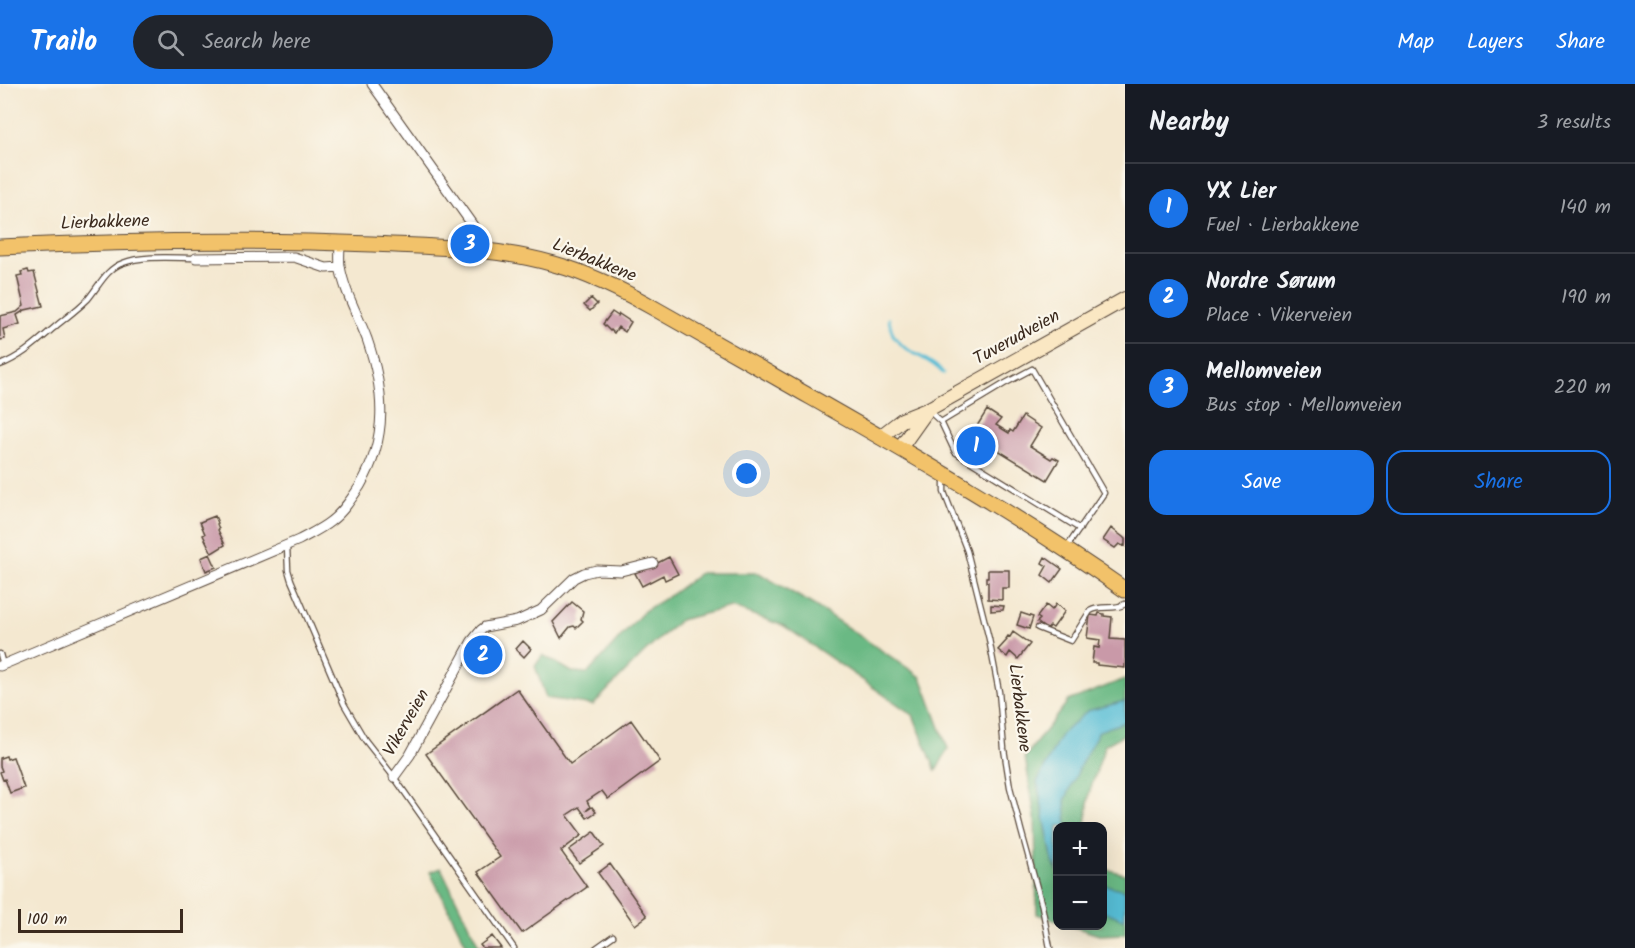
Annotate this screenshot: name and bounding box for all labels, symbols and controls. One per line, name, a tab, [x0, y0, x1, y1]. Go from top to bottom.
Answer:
search box	[133, 15, 553, 69]
text: Trailo	[30, 20, 97, 65]
text: Search here	[202, 25, 311, 60]
icon: search	[154, 26, 187, 59]
text: Map	[1397, 26, 1434, 59]
text: Layers	[1467, 26, 1523, 59]
text: Share	[1556, 26, 1605, 59]
text: Nearby	[1149, 102, 1229, 144]
text: 3 results	[1537, 107, 1611, 139]
text: YX Lier	[1206, 175, 1276, 210]
text: 1	[1165, 192, 1172, 224]
text: 140 m	[1560, 192, 1611, 224]
street label: Lierbakkene	[60, 207, 150, 239]
text: Fuel · Lierbakkene	[1206, 210, 1359, 242]
pin: 3	[450, 222, 490, 266]
street label: Lierbakkene	[547, 231, 641, 291]
text: Nordre Sørum	[1206, 265, 1336, 300]
text: 2	[1163, 282, 1174, 314]
text: 190 m	[1561, 282, 1611, 314]
text: Place · Vikerveien	[1206, 300, 1352, 332]
street label: Tuverudveien	[968, 302, 1066, 374]
text: Mellomveien	[1206, 355, 1322, 390]
text: 3	[1163, 372, 1174, 404]
text: 220 m	[1554, 372, 1611, 404]
text: Bus stop · Mellomveien	[1206, 390, 1402, 422]
pin: 1	[956, 424, 996, 469]
button: Save	[1149, 450, 1374, 515]
button: Share	[1386, 450, 1611, 515]
your location	[732, 459, 761, 488]
pin: 2	[464, 632, 502, 678]
street label: Lierbakkene	[999, 662, 1039, 754]
street label: Vikerveien	[376, 684, 438, 762]
map controls	[1053, 822, 1107, 930]
button: +	[1053, 822, 1107, 876]
button: −	[1053, 876, 1107, 930]
scale bar	[18, 906, 183, 934]
text: 100 m	[27, 907, 67, 932]

